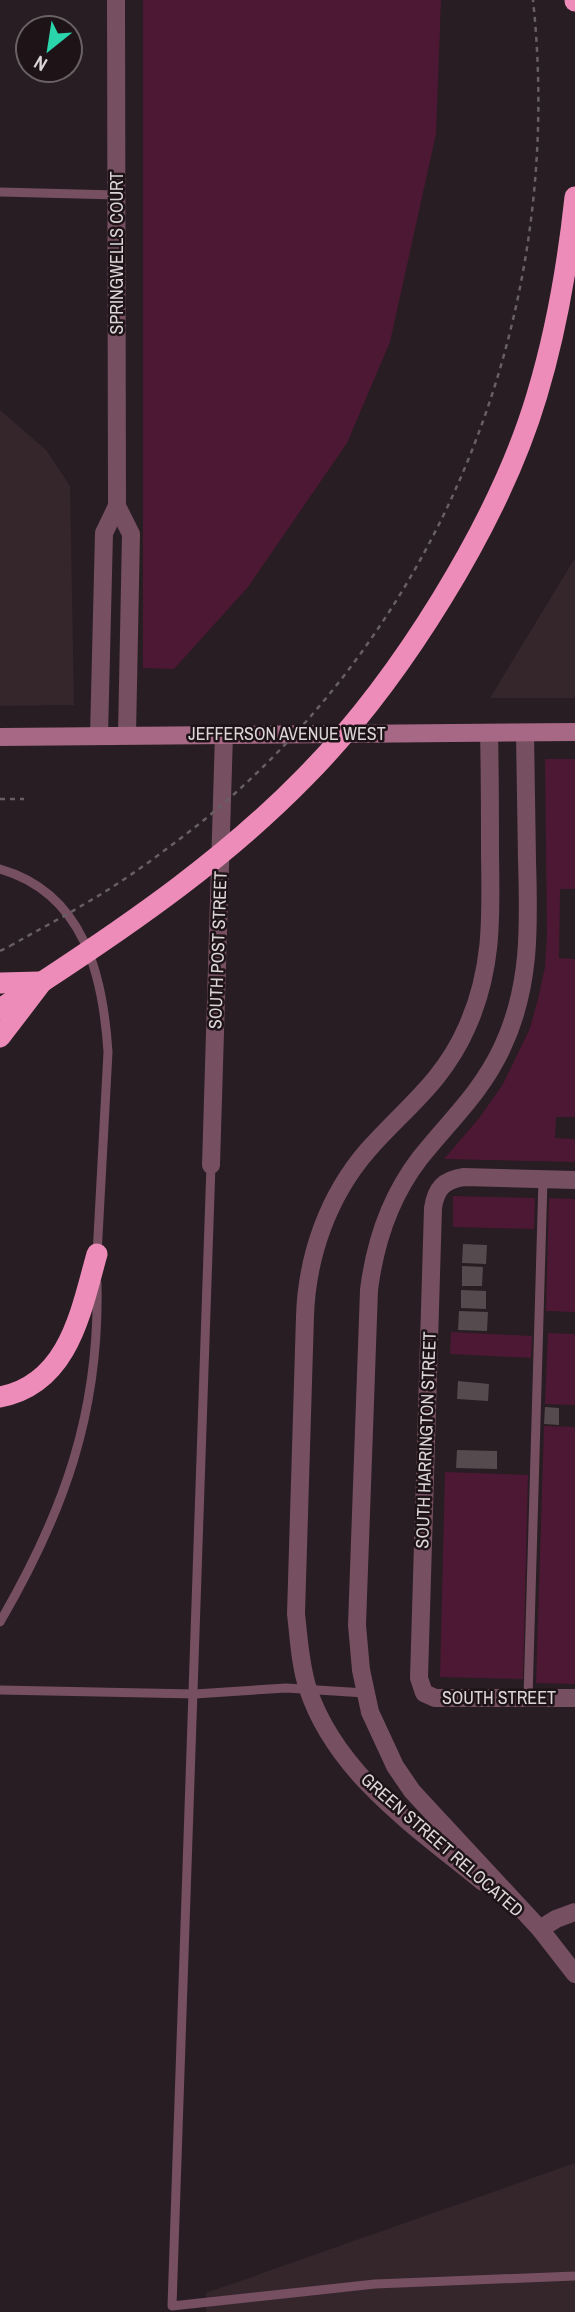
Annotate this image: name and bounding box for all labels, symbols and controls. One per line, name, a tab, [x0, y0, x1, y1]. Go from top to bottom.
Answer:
north arrow	[14, 14, 84, 84]
text: N	[29, 50, 52, 78]
street label: SPRINGWELLS COURT	[104, 172, 129, 334]
street label: JEFFERSON AVENUE WEST	[188, 721, 386, 746]
street label: SOUTH POST STREET	[202, 871, 233, 1029]
street label: SOUTH HARRINGTON STREET	[409, 1331, 442, 1549]
street label: SOUTH STREET	[442, 1685, 556, 1710]
street label: GREEN STREET RELOCATED	[356, 1767, 529, 1922]

